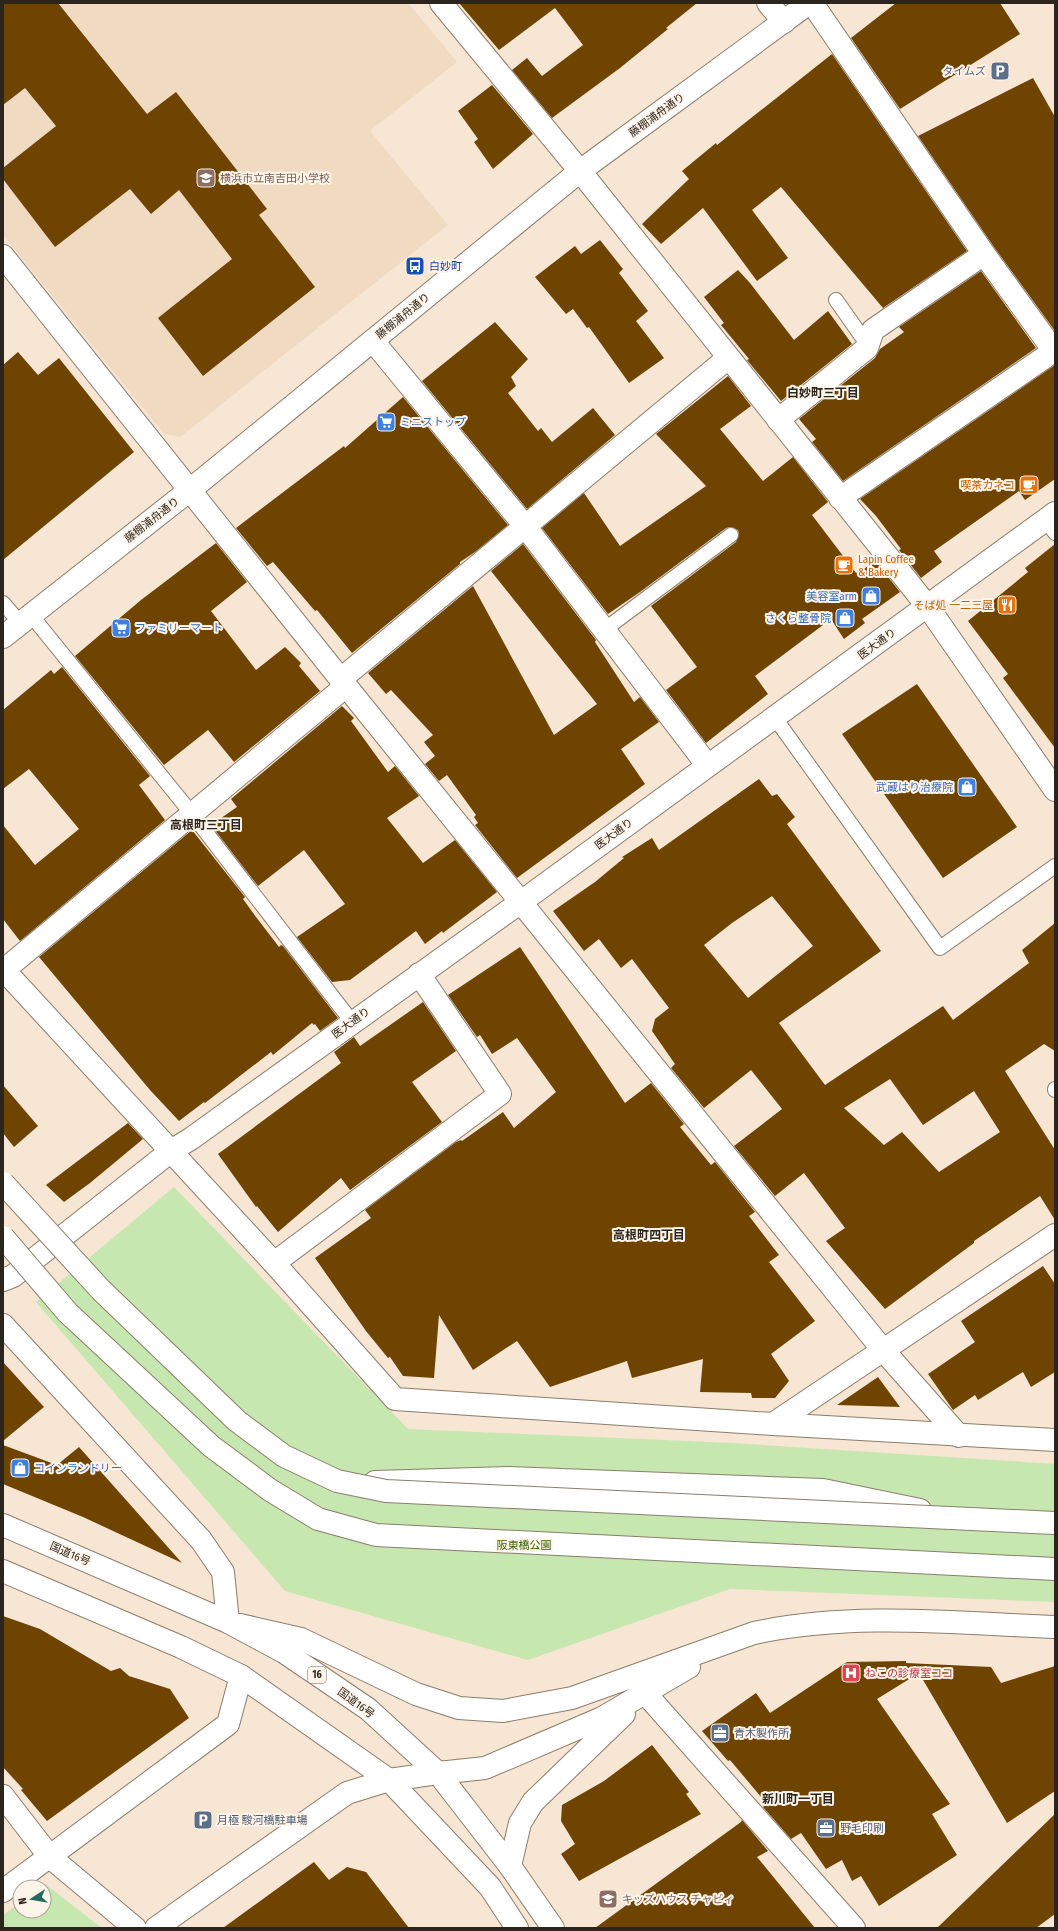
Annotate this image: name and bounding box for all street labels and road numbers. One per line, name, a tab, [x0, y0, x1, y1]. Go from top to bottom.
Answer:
street label: 藤棚浦舟通り	[626, 90, 688, 140]
street label: 藤棚浦舟通り	[373, 290, 433, 342]
street label: 藤棚浦舟通り	[122, 495, 182, 545]
street label: 医大通り	[855, 626, 899, 662]
street label: 医大通り	[592, 816, 636, 852]
street label: 医大通り	[329, 1005, 373, 1041]
street label: 国道16号	[48, 1540, 92, 1568]
road number: 16	[308, 1667, 326, 1683]
street label: 国道16号	[335, 1685, 377, 1721]

